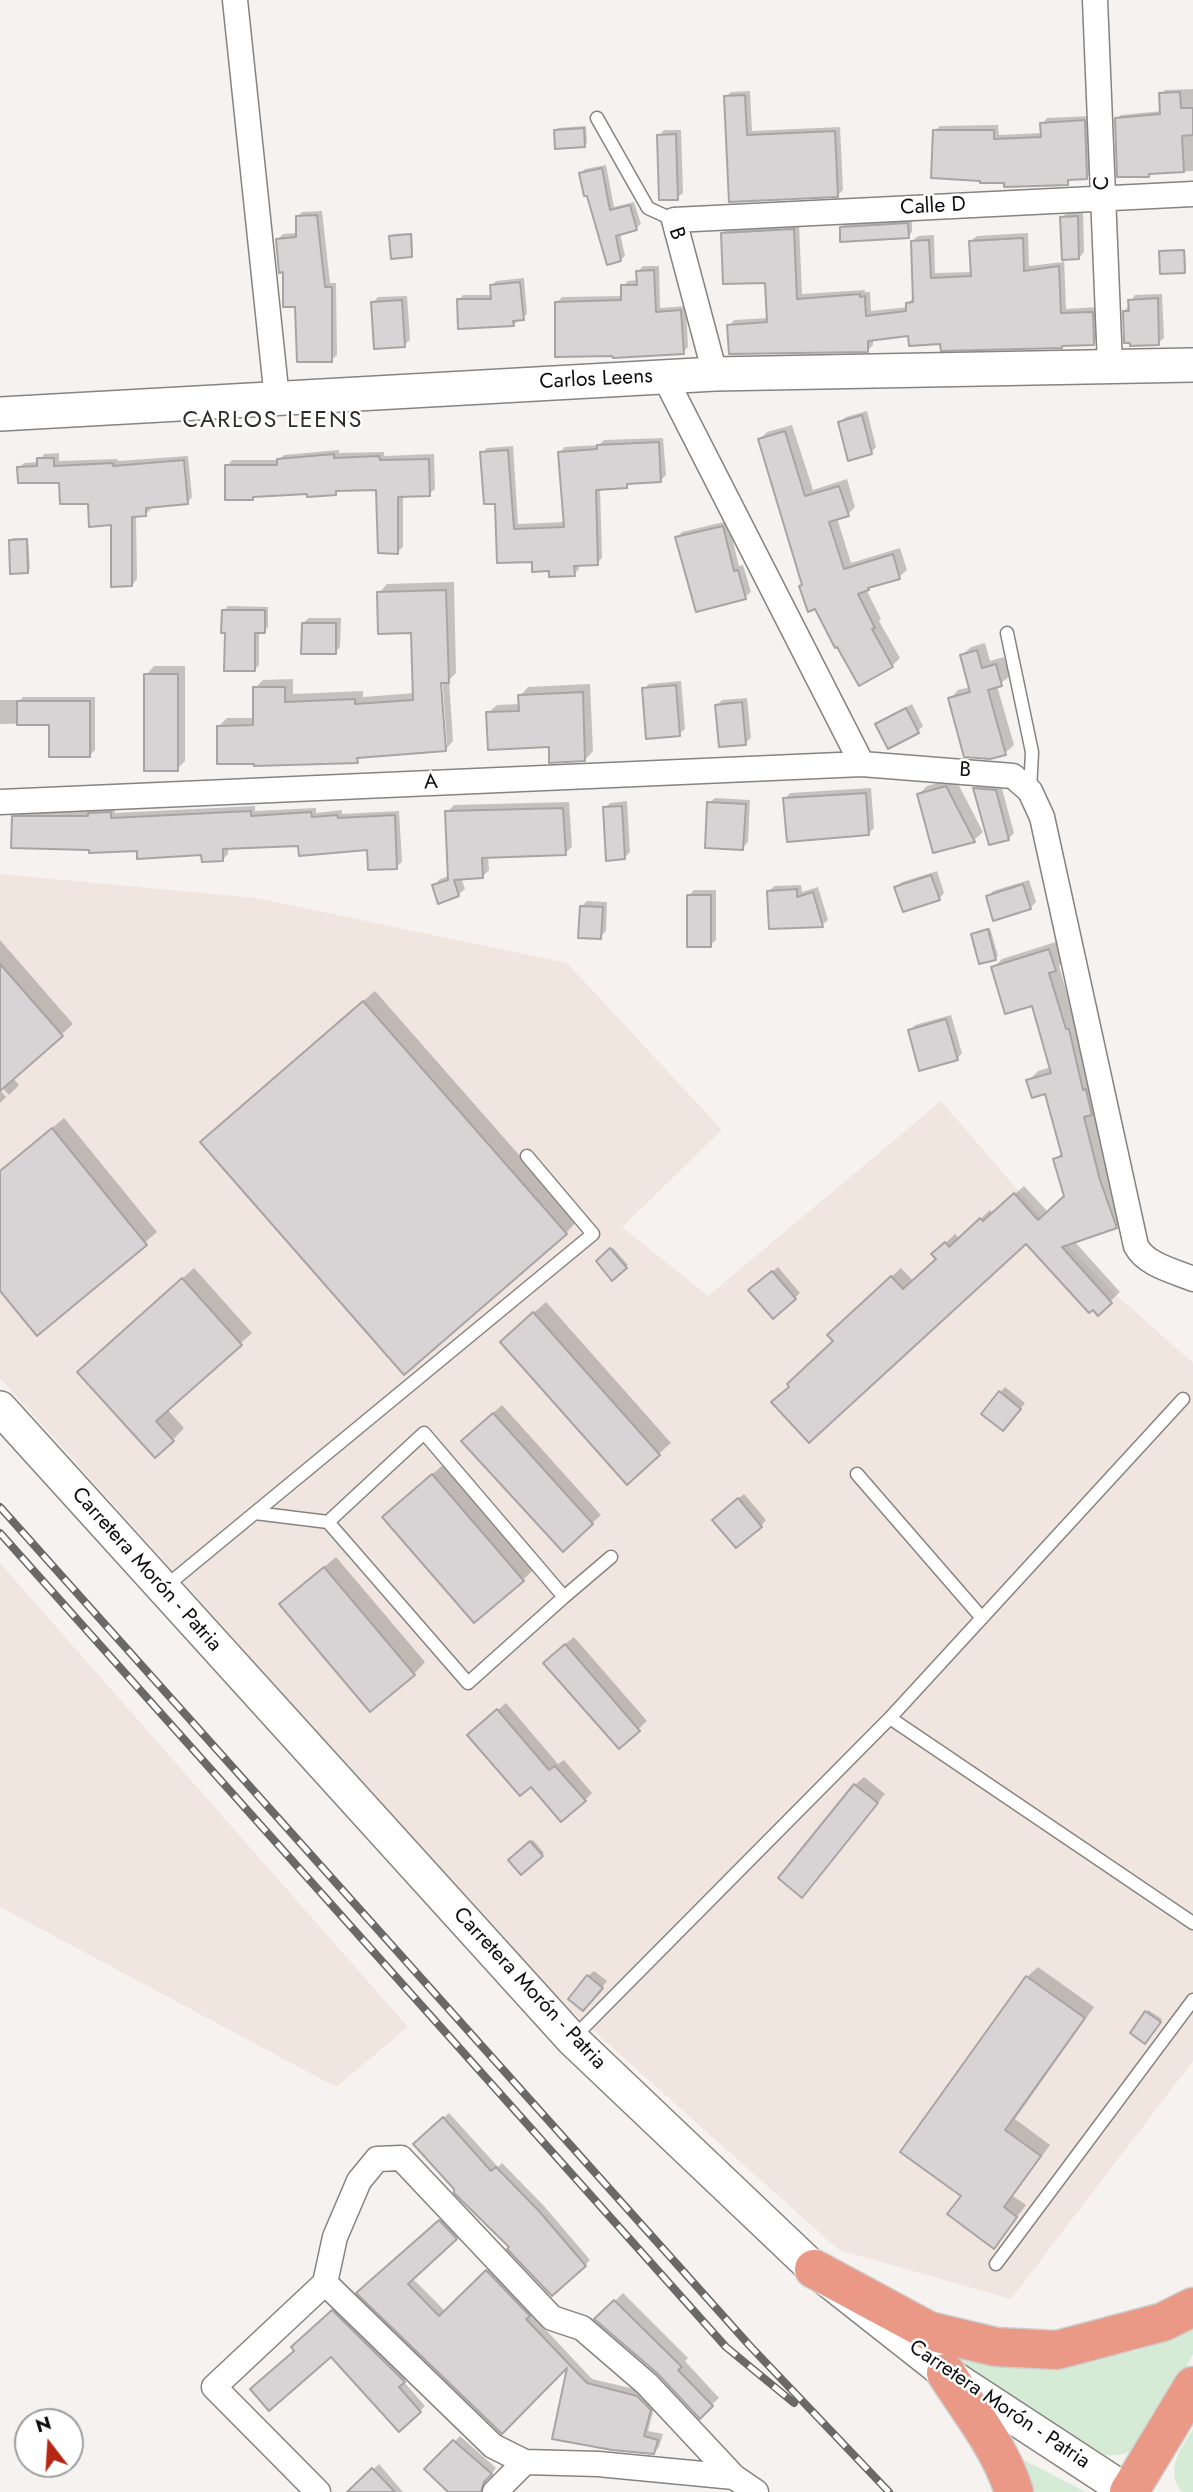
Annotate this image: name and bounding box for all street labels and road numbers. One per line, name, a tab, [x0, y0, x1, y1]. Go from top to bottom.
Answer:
street label: C	[1090, 175, 1116, 191]
street label: Calle D	[900, 193, 966, 221]
street label: B	[662, 224, 690, 244]
street label: Carlos Leens	[539, 364, 653, 396]
street label: B	[958, 758, 972, 784]
street label: A	[423, 770, 439, 796]
street label: Carretera Morón - Patria	[66, 1483, 226, 1657]
street label: Carretera Morón - Patria	[447, 1903, 611, 2075]
street label: Carretera Morón - Patria	[904, 2335, 1094, 2475]

